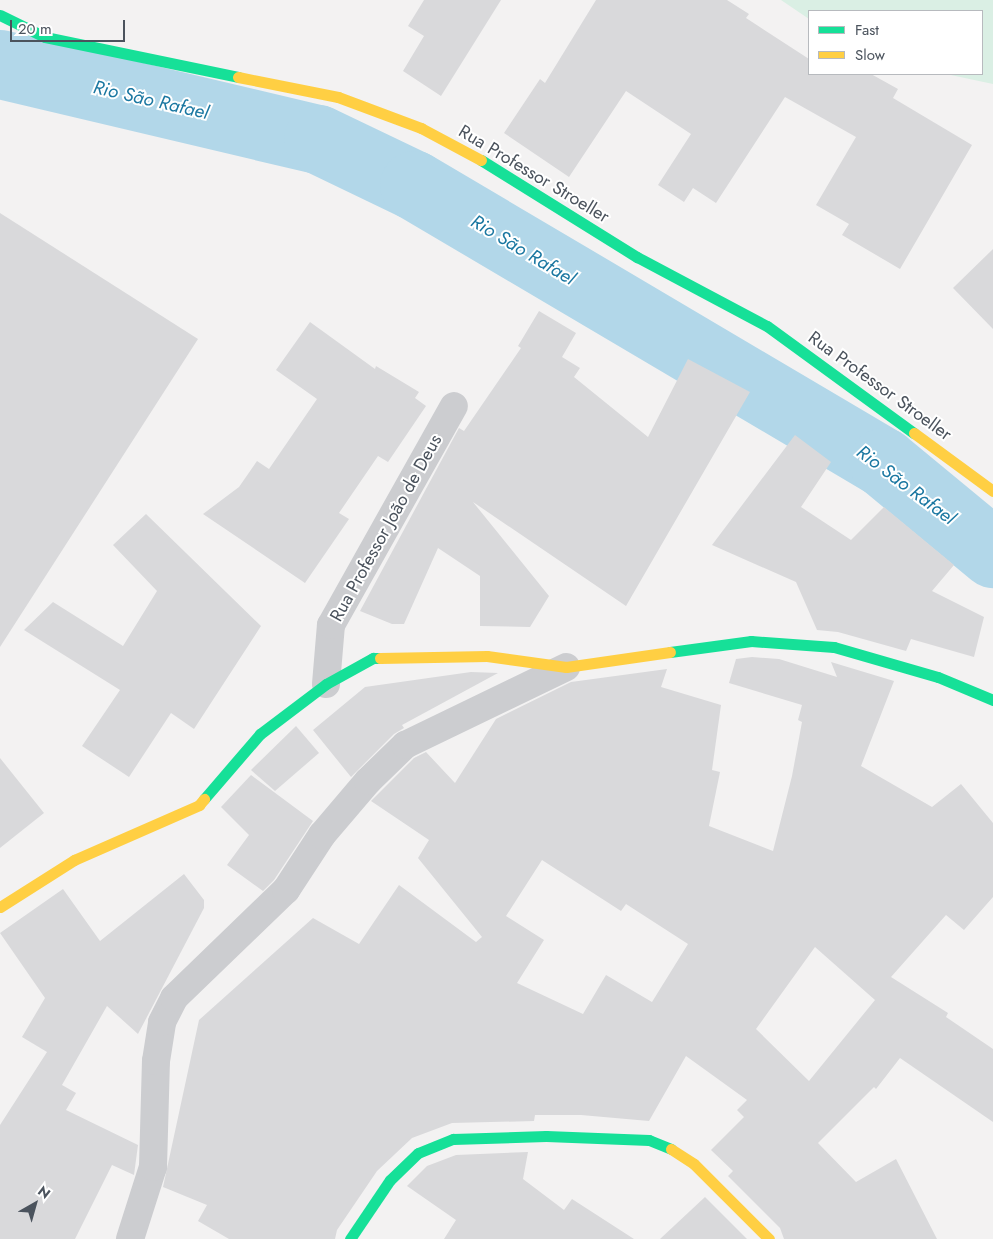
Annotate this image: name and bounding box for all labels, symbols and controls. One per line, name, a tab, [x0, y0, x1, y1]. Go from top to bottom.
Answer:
scale bar	[12, 10, 128, 42]
legend	[808, 10, 983, 75]
text: 20 m	[18, 18, 52, 40]
text: Fast	[855, 19, 879, 41]
text: Slow	[855, 44, 885, 66]
water label: Rio São Rafael	[91, 76, 211, 124]
street label: Rua Professor Stroeller	[455, 120, 613, 228]
water label: Rio São Rafael	[467, 210, 579, 290]
street label: Rua Professor Stroeller	[804, 327, 956, 445]
street label: Rua Professor João de Deus	[326, 431, 446, 625]
water label: Rio São Rafael	[852, 440, 960, 530]
north arrow	[10, 1179, 60, 1229]
text: N	[34, 1181, 55, 1203]

